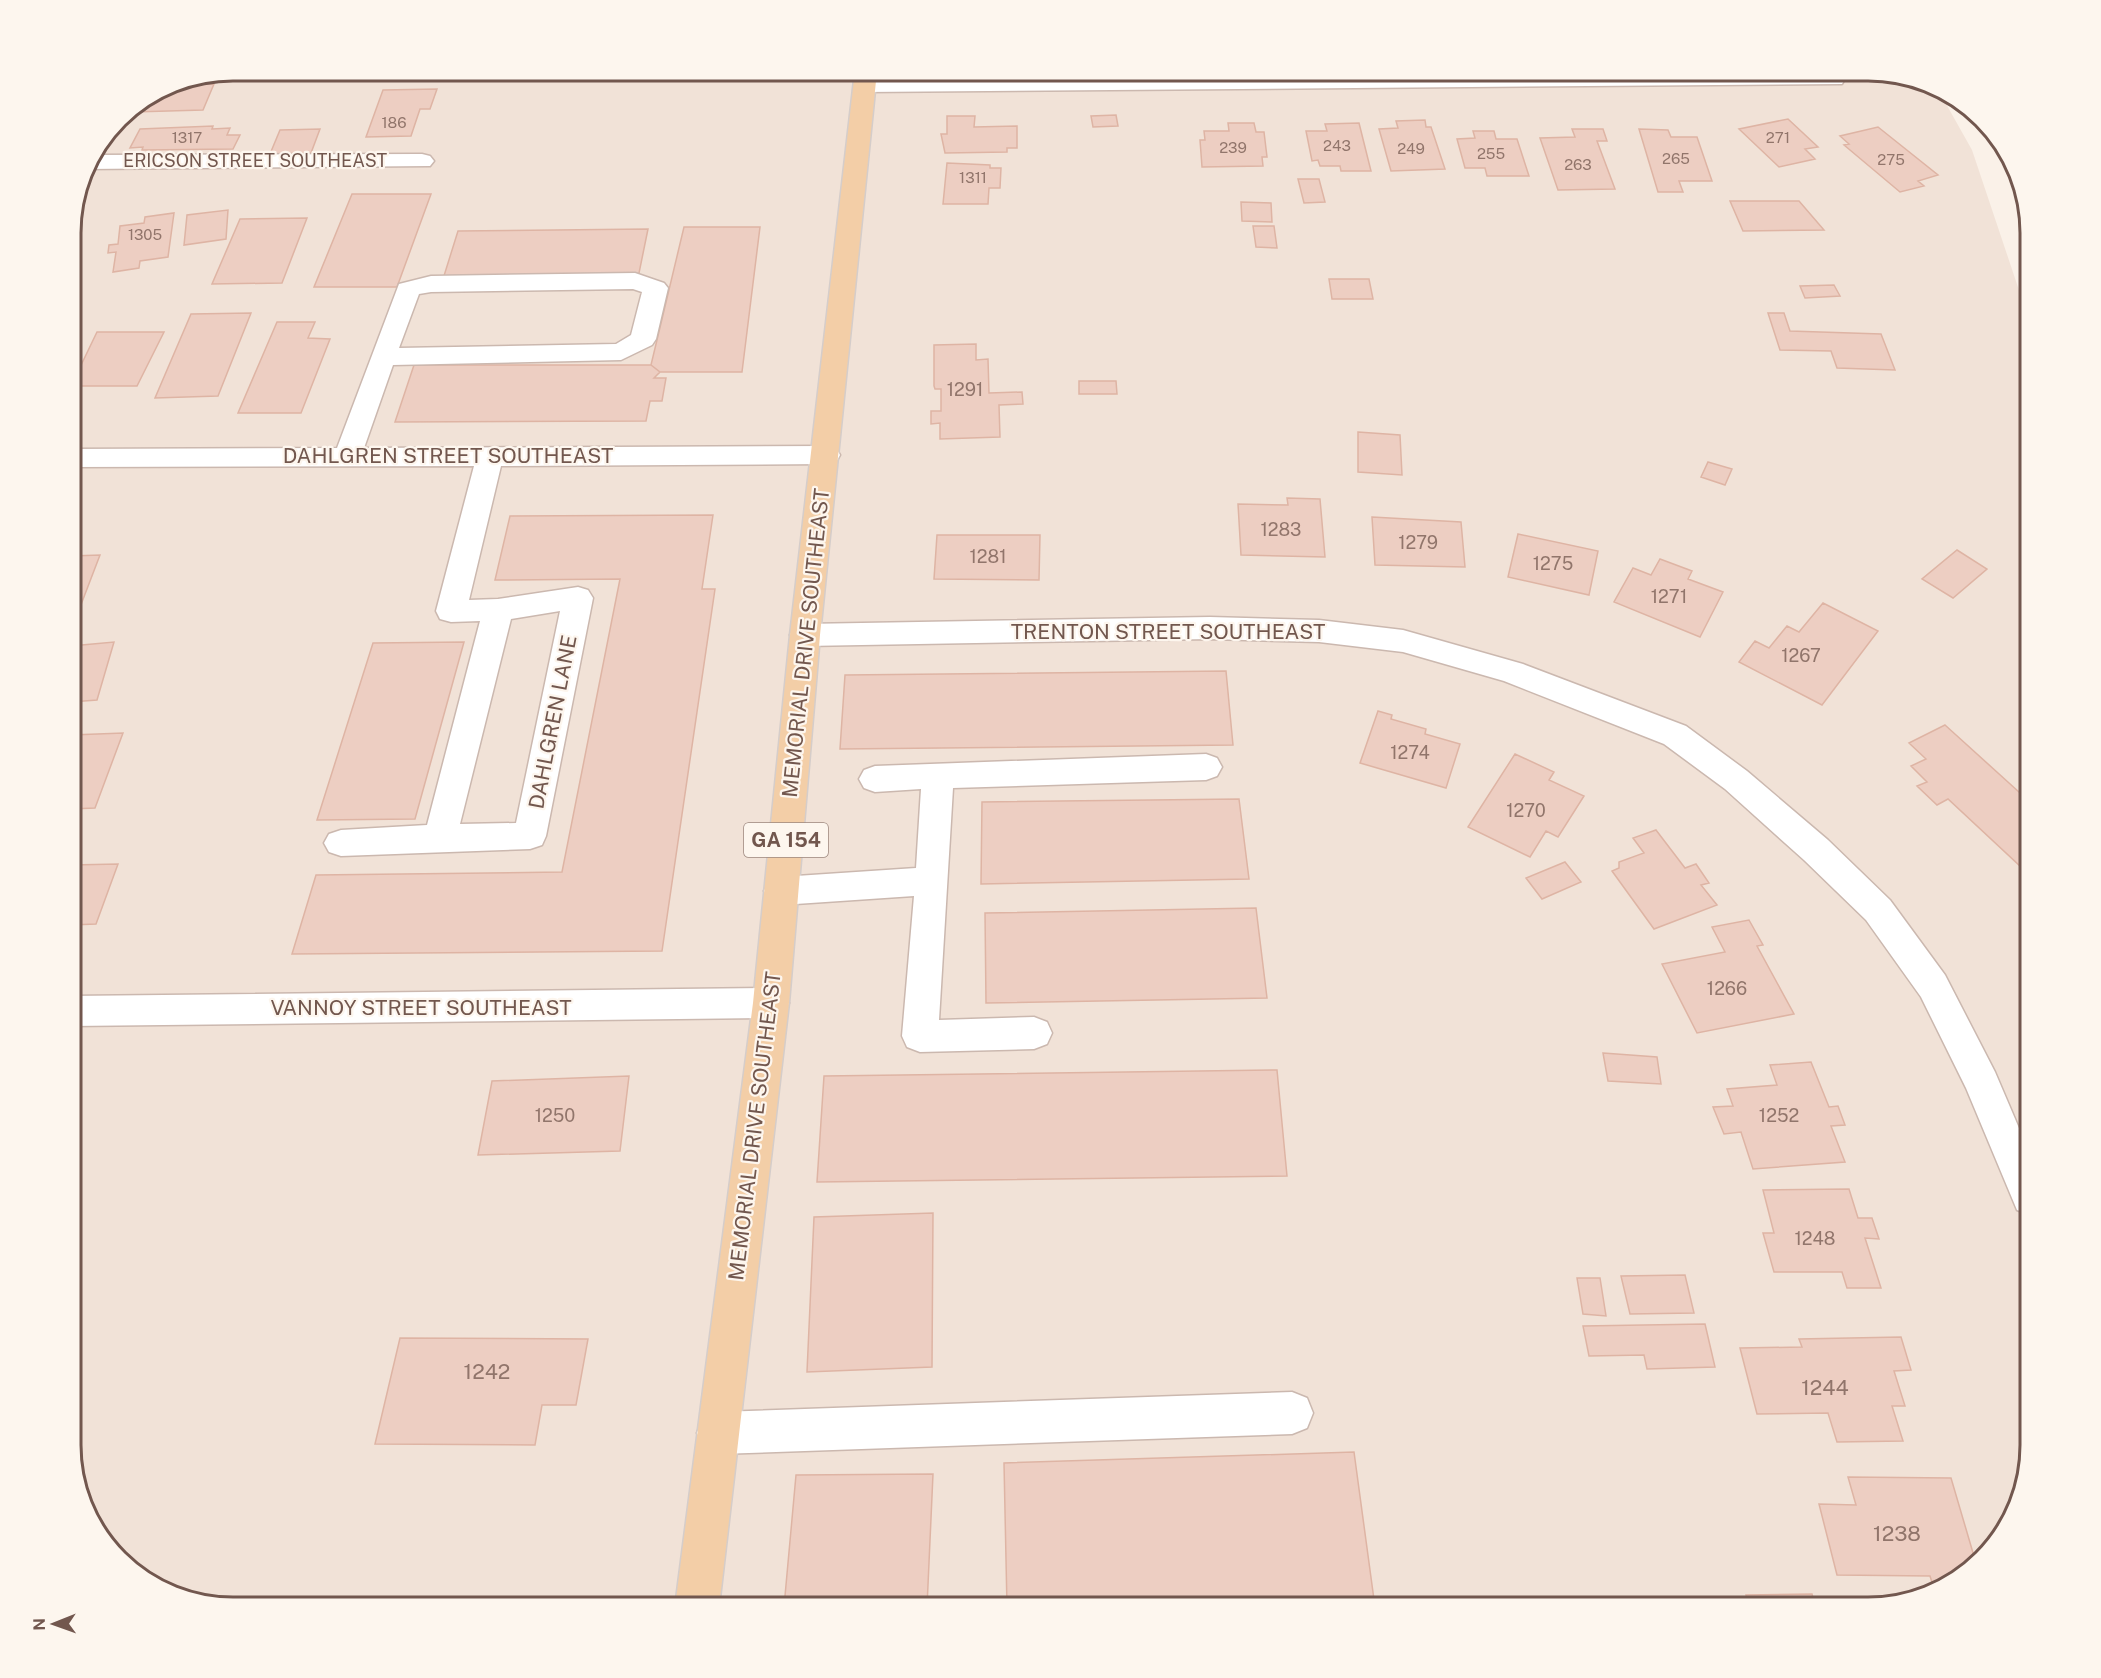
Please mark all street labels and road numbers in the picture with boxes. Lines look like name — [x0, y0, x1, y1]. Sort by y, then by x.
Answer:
street label: ERICSON STREET SOUTHEAST — [123, 150, 387, 171]
street label: DAHLGREN STREET SOUTHEAST — [283, 443, 613, 468]
street label: MEMORIAL DRIVE SOUTHEAST — [777, 487, 834, 799]
street label: TRENTON STREET SOUTHEAST — [1011, 619, 1325, 644]
street label: DAHLGREN LANE — [523, 633, 582, 811]
road number: GA 154 — [744, 823, 828, 857]
street label: MEMORIAL DRIVE SOUTHEAST — [723, 970, 786, 1282]
street label: VANNOY STREET SOUTHEAST — [270, 995, 572, 1020]

